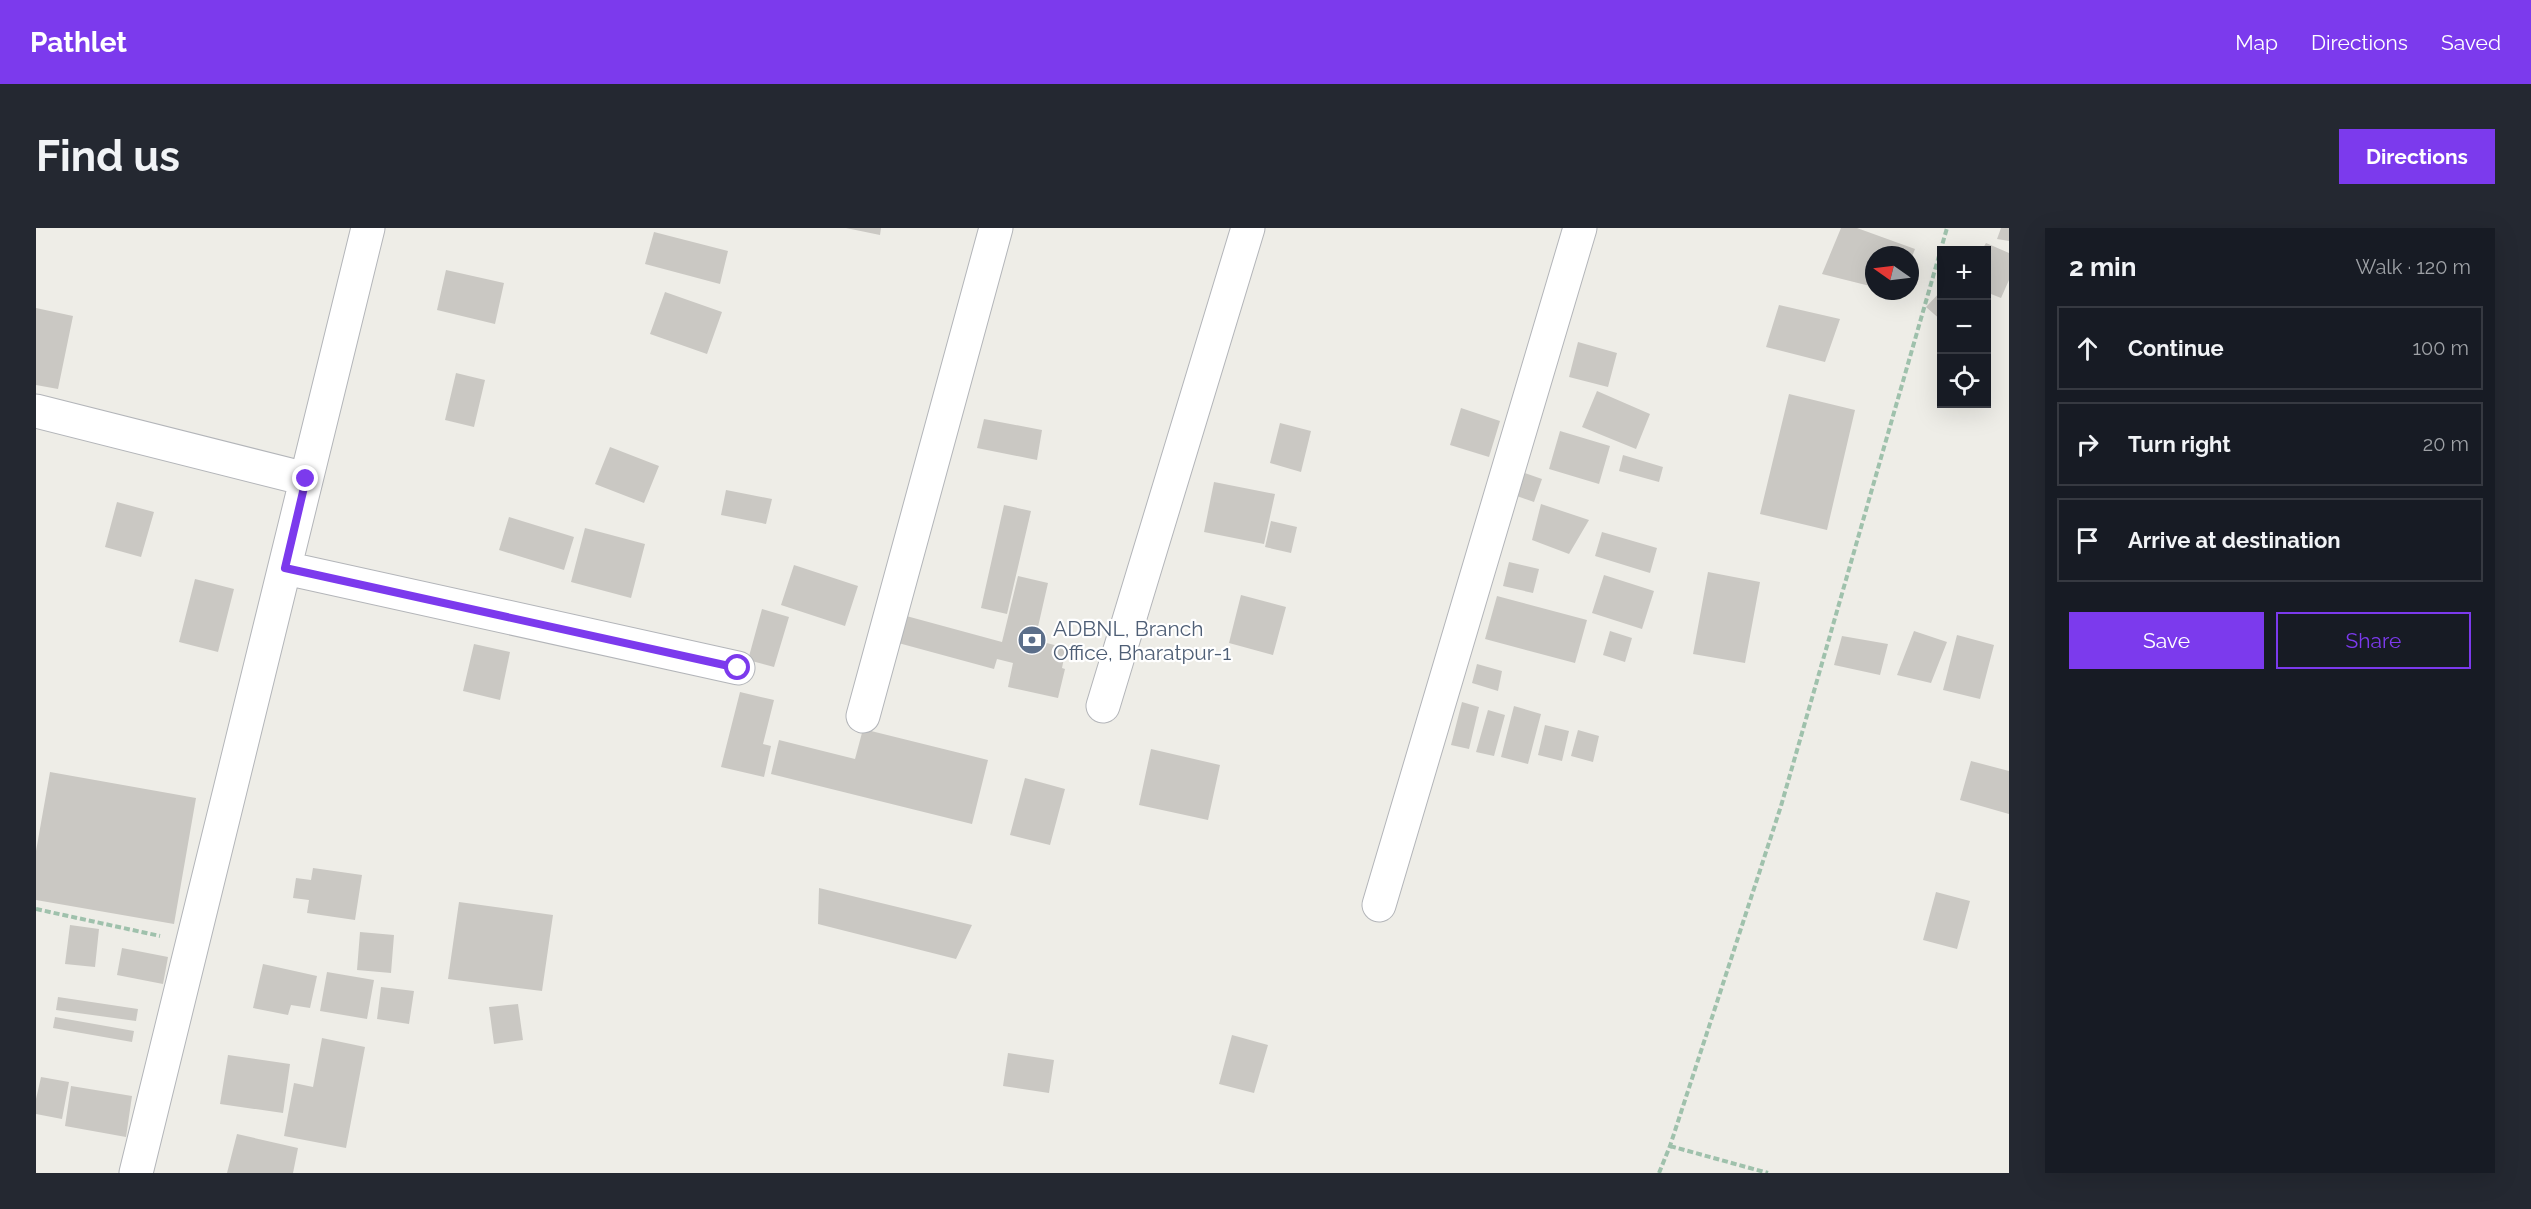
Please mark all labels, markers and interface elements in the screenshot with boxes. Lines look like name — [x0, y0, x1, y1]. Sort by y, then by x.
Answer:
text: Pathlet — [30, 26, 127, 59]
text: Map — [2235, 30, 2278, 55]
text: Directions — [2311, 30, 2408, 55]
text: Saved — [2441, 30, 2501, 55]
button: Directions — [2339, 129, 2495, 184]
text: Find us — [36, 132, 180, 181]
north arrow — [1865, 246, 1919, 300]
map controls — [1937, 246, 1991, 408]
button: + — [1937, 246, 1991, 300]
text: 2 min — [2069, 252, 2136, 282]
text: Walk · 120 m — [2356, 255, 2471, 279]
button: − — [1937, 300, 1991, 354]
icon: ahead — [2071, 332, 2104, 365]
text: Continue — [2128, 335, 2224, 361]
text: 100 m — [2412, 336, 2469, 360]
button: locate — [1937, 354, 1991, 408]
icon: right — [2071, 428, 2104, 461]
text: Turn right — [2128, 431, 2231, 457]
text: 20 m — [2423, 432, 2469, 456]
route end — [292, 465, 318, 491]
icon: arrive — [2071, 524, 2104, 557]
text: Arrive at destination — [2128, 527, 2341, 553]
button: Save — [2069, 612, 2264, 669]
button: Share — [2276, 612, 2471, 669]
place label: ADBNL, Branch Office, Bharatpur-1 — [1053, 616, 1231, 665]
bank icon: ADBNL, Branch Office, Bharatpur-1 — [1016, 624, 1048, 656]
route start — [724, 654, 750, 680]

